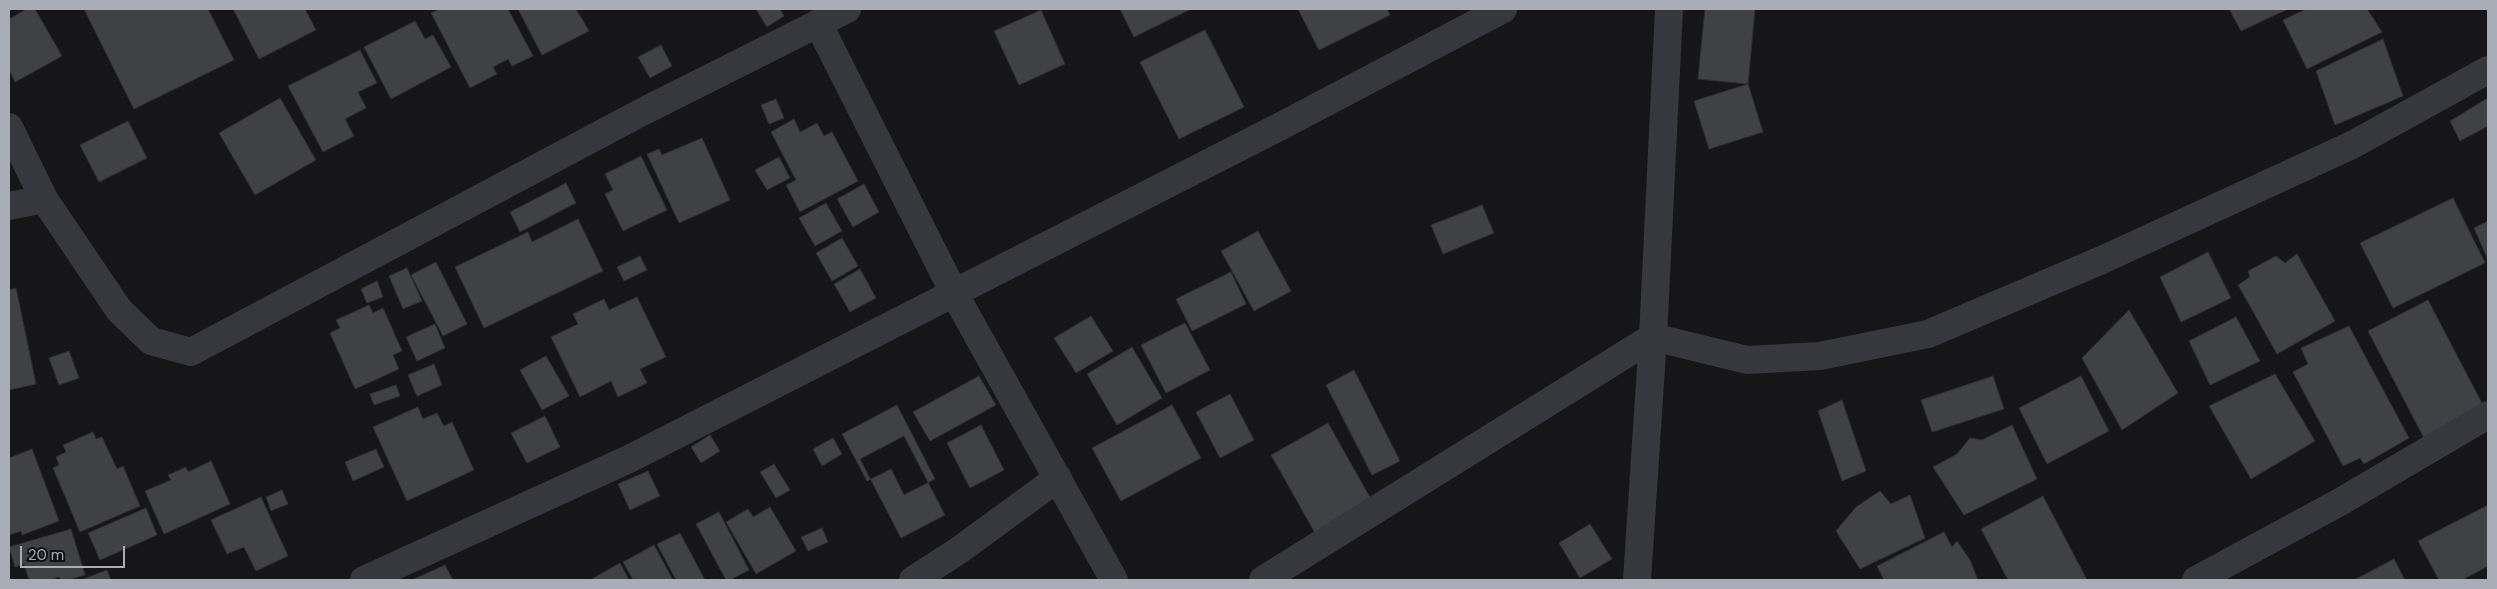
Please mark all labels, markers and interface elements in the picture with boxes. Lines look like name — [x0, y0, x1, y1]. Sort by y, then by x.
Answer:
scale bar — [22, 536, 128, 568]
text: 20 m — [28, 545, 64, 565]

